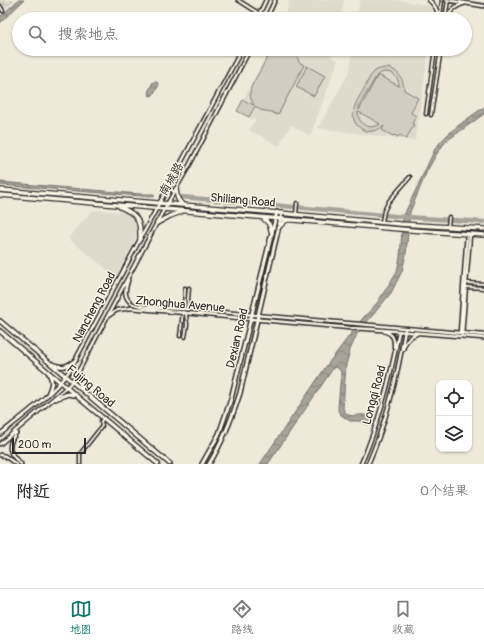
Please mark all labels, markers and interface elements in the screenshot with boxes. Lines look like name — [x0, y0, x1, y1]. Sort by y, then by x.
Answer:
search box — [12, 12, 472, 56]
icon: search — [26, 23, 48, 45]
text: 搜索地点 — [58, 25, 118, 44]
street label: 南城路 — [156, 160, 187, 199]
street label: Shiliang Road — [210, 190, 276, 211]
street label: Nancheng Road — [70, 269, 119, 345]
street label: Zhonghua Avenue — [135, 293, 225, 316]
street label: Dexian Road — [223, 307, 252, 370]
street label: Fujing Road — [64, 362, 118, 411]
street label: Longqi Road — [359, 364, 390, 427]
map controls — [436, 380, 472, 452]
button: locate — [436, 380, 472, 416]
button: layers — [436, 416, 472, 452]
scale bar — [12, 436, 86, 455]
text: 200 m — [18, 438, 51, 451]
text: 附近 — [16, 481, 50, 502]
text: 0个结果 — [420, 483, 468, 499]
tab: 地图 — [70, 598, 92, 636]
tab: 路线 — [231, 598, 253, 636]
tab: 收藏 — [392, 598, 414, 636]

